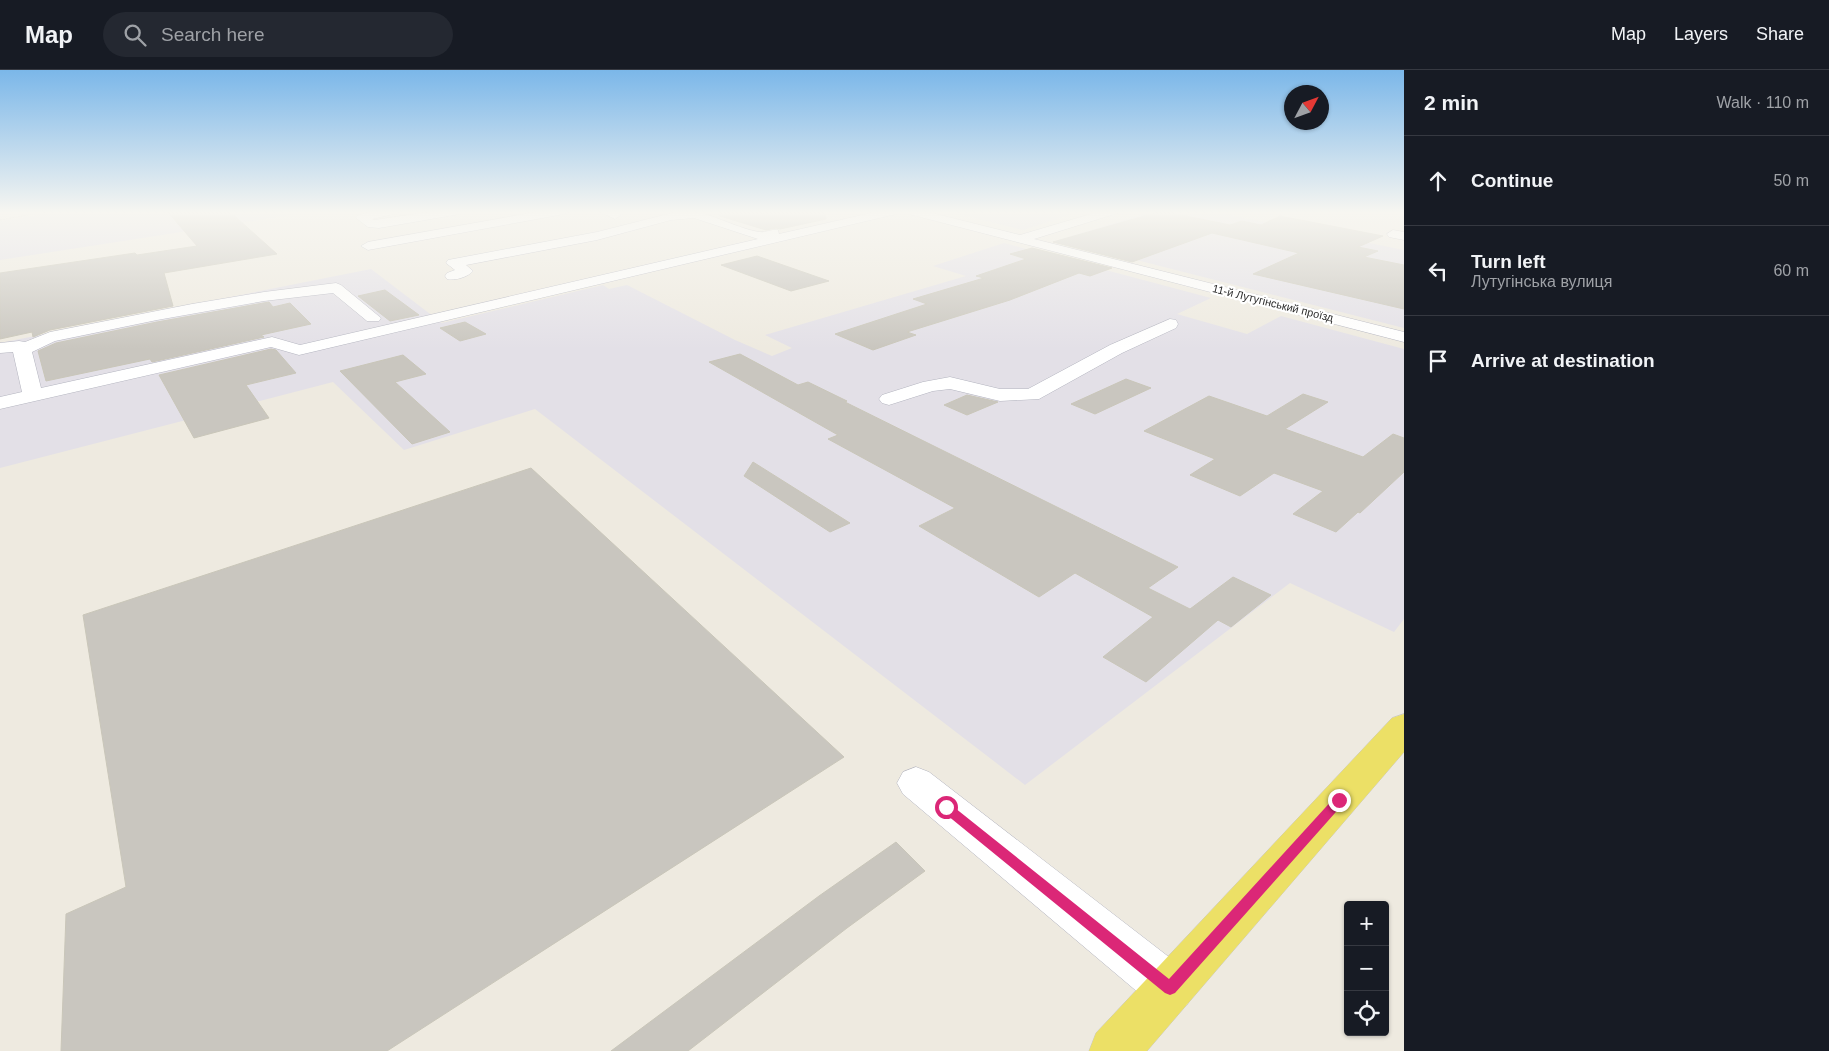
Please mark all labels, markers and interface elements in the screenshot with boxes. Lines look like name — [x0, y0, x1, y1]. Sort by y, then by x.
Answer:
search box — [103, 12, 453, 57]
text: Map — [25, 21, 73, 48]
icon: search — [121, 21, 149, 49]
text: Search here — [161, 24, 265, 45]
text: Map — [1611, 24, 1646, 44]
text: Layers — [1674, 24, 1728, 44]
text: Share — [1756, 24, 1804, 44]
north arrow — [1284, 85, 1329, 130]
text: 2 min — [1424, 91, 1479, 114]
text: Walk · 110 m — [1717, 94, 1809, 111]
icon: ahead — [1424, 167, 1452, 195]
text: Continue — [1471, 170, 1553, 191]
text: 50 m — [1773, 172, 1809, 189]
text: Turn left — [1471, 251, 1546, 272]
icon: left — [1424, 257, 1452, 285]
text: 60 m — [1773, 262, 1809, 279]
text: Лутугінська вулиця — [1471, 273, 1612, 290]
street label: 11-й Лутугінський проїзд — [1211, 282, 1335, 324]
icon: arrive — [1424, 347, 1452, 375]
text: Arrive at destination — [1471, 350, 1655, 371]
route end — [1328, 789, 1351, 812]
route start — [935, 796, 958, 819]
map controls — [1344, 901, 1389, 1036]
button: + — [1344, 901, 1389, 946]
button: − — [1344, 946, 1389, 991]
button: locate — [1344, 991, 1389, 1036]

